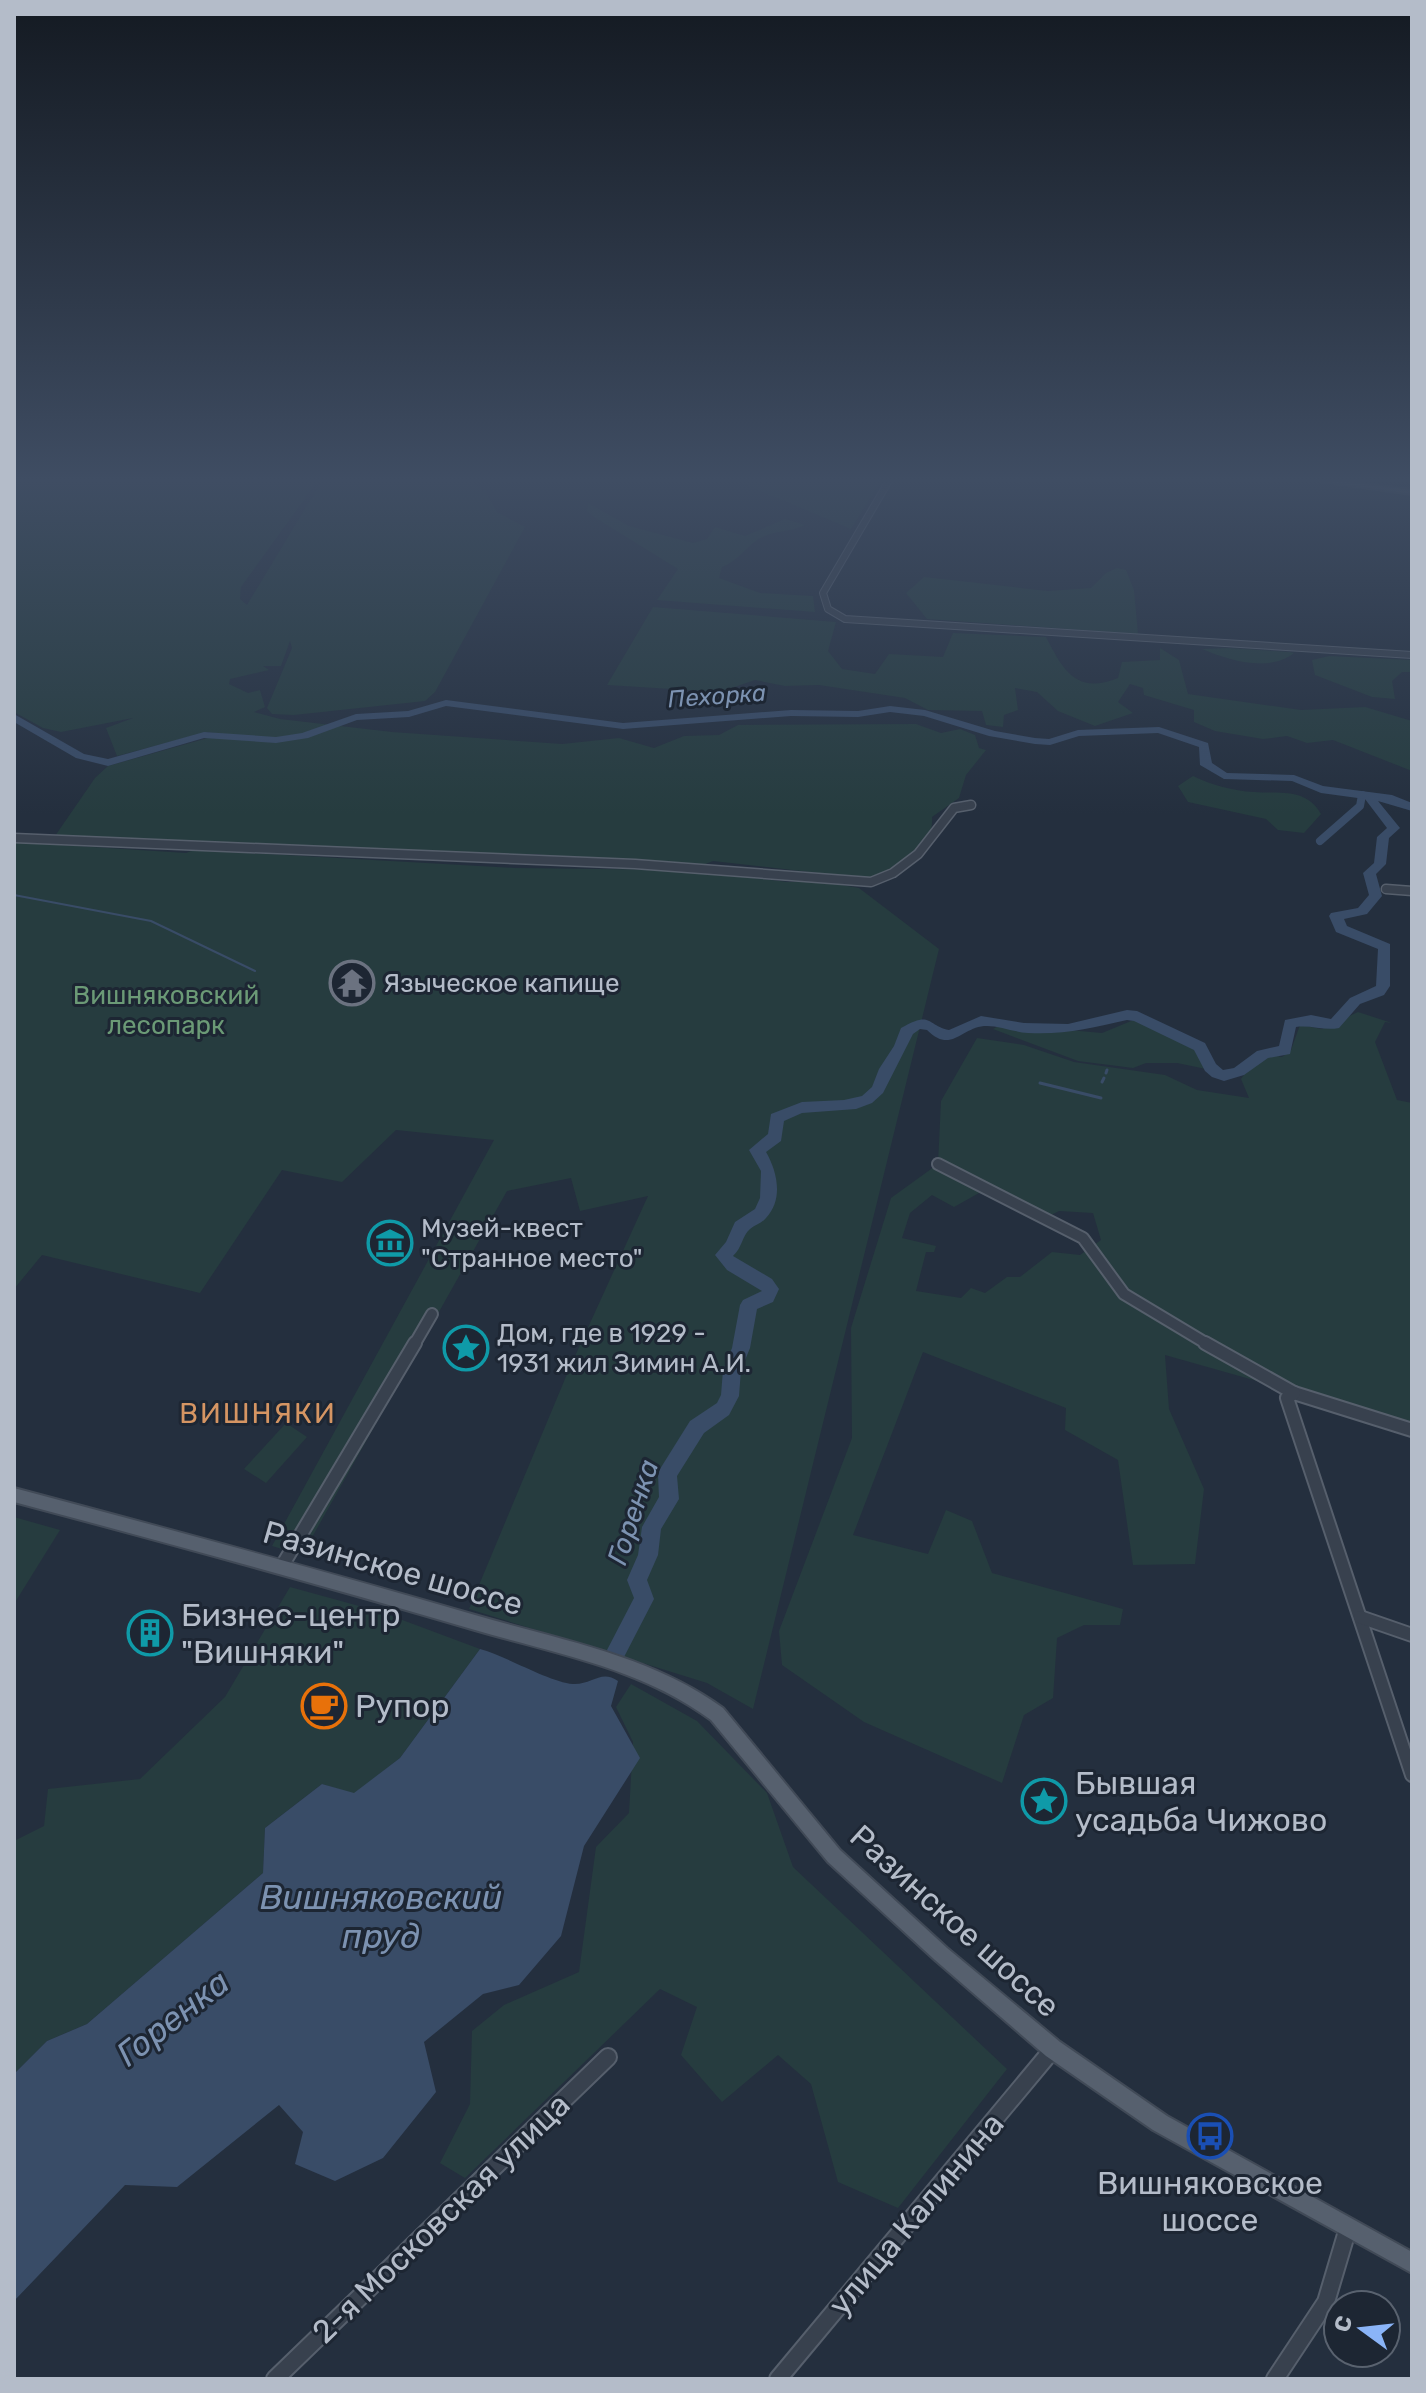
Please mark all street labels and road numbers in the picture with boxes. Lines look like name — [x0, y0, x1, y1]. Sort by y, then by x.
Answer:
street label: Разинское шоссе — [259, 1513, 527, 1623]
street label: Разинское шоссе — [843, 1817, 1067, 2025]
street label: 2-я Московская улица — [305, 2085, 577, 2351]
street label: улица Калинина — [820, 2105, 1012, 2323]

